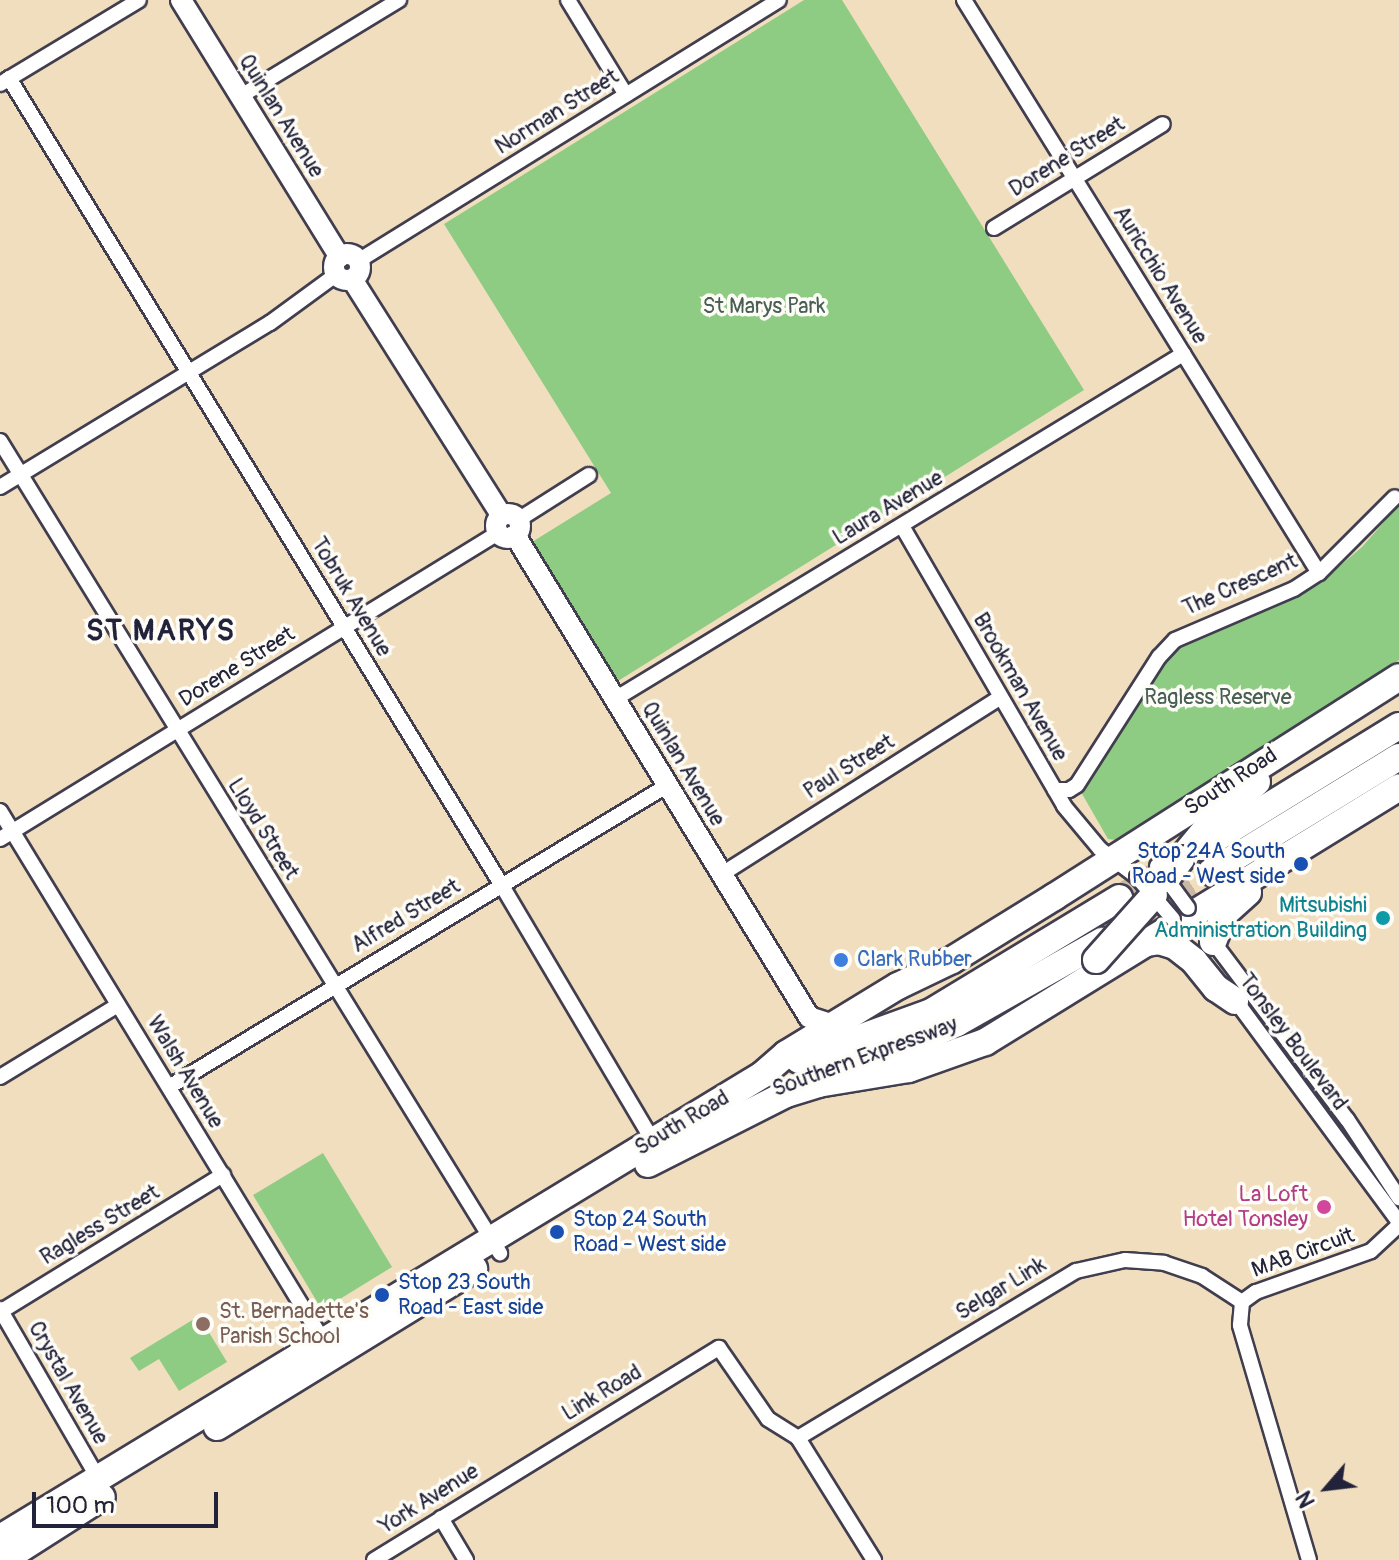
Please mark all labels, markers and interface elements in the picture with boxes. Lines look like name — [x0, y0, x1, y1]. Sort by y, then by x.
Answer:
street label: Quinlan Avenue — [233, 50, 329, 182]
street label: Norman Street — [490, 64, 624, 160]
street label: Dorene Street — [1004, 111, 1130, 203]
street label: Auricchio Avenue — [1107, 201, 1213, 349]
park label: St Marys Park — [703, 294, 825, 320]
street label: Laura Avenue — [828, 465, 948, 551]
street label: Tobruk Avenue — [305, 533, 397, 661]
street label: The Crescent — [1179, 548, 1301, 622]
street label: Brookman Avenue — [967, 608, 1073, 766]
district label: ST MARYS — [86, 613, 236, 649]
street label: Dorene Street — [174, 621, 300, 713]
park label: Ragless Reserve — [1144, 685, 1292, 711]
street label: Quinlan Avenue — [636, 697, 730, 831]
street label: Paul Street — [799, 729, 899, 805]
street label: South Road — [1180, 742, 1282, 822]
street label: Lloyd Street — [222, 774, 304, 884]
place label: Stop 24A South Road - West side — [1132, 838, 1285, 890]
marker: Stop 24A South Road - West side — [1292, 855, 1310, 873]
street label: Alfred Street — [347, 873, 465, 959]
place label: Mitsubishi Administration Building — [1154, 892, 1367, 944]
marker: Mitsubishi Administration Building — [1374, 909, 1392, 927]
place label: Clark Rubber — [857, 947, 972, 973]
marker: Clark Rubber — [832, 951, 850, 969]
street label: Tonsley Boulevard — [1233, 968, 1353, 1116]
street label: Walsh Avenue — [141, 1011, 229, 1133]
street label: Southern Expressway — [769, 1011, 961, 1103]
street label: South Road — [630, 1085, 734, 1161]
street label: Ragless Street — [36, 1179, 164, 1271]
place label: La Loft Hotel Tonsley — [1182, 1181, 1308, 1232]
marker: La Loft Hotel Tonsley — [1315, 1198, 1333, 1216]
place label: Stop 24 South Road - West side — [573, 1206, 726, 1258]
street label: MAB Circuit — [1248, 1222, 1358, 1284]
marker: Stop 24 South Road - West side — [548, 1223, 566, 1241]
street label: Selgar Link — [951, 1252, 1051, 1326]
place label: Stop 23 South Road - East side — [398, 1269, 543, 1320]
marker: Stop 23 South Road - East side — [373, 1286, 391, 1304]
place label: St. Bernadette's Parish School — [219, 1298, 369, 1350]
marker: St. Bernadette's Parish School — [194, 1315, 212, 1333]
street label: Crystal Avenue — [22, 1317, 114, 1449]
street label: Link Road — [557, 1359, 647, 1427]
north arrow — [1287, 1448, 1367, 1528]
street label: York Avenue — [374, 1458, 484, 1540]
scale bar — [36, 1476, 222, 1526]
text: N — [1290, 1486, 1322, 1512]
text: 100 m — [46, 1491, 115, 1520]

